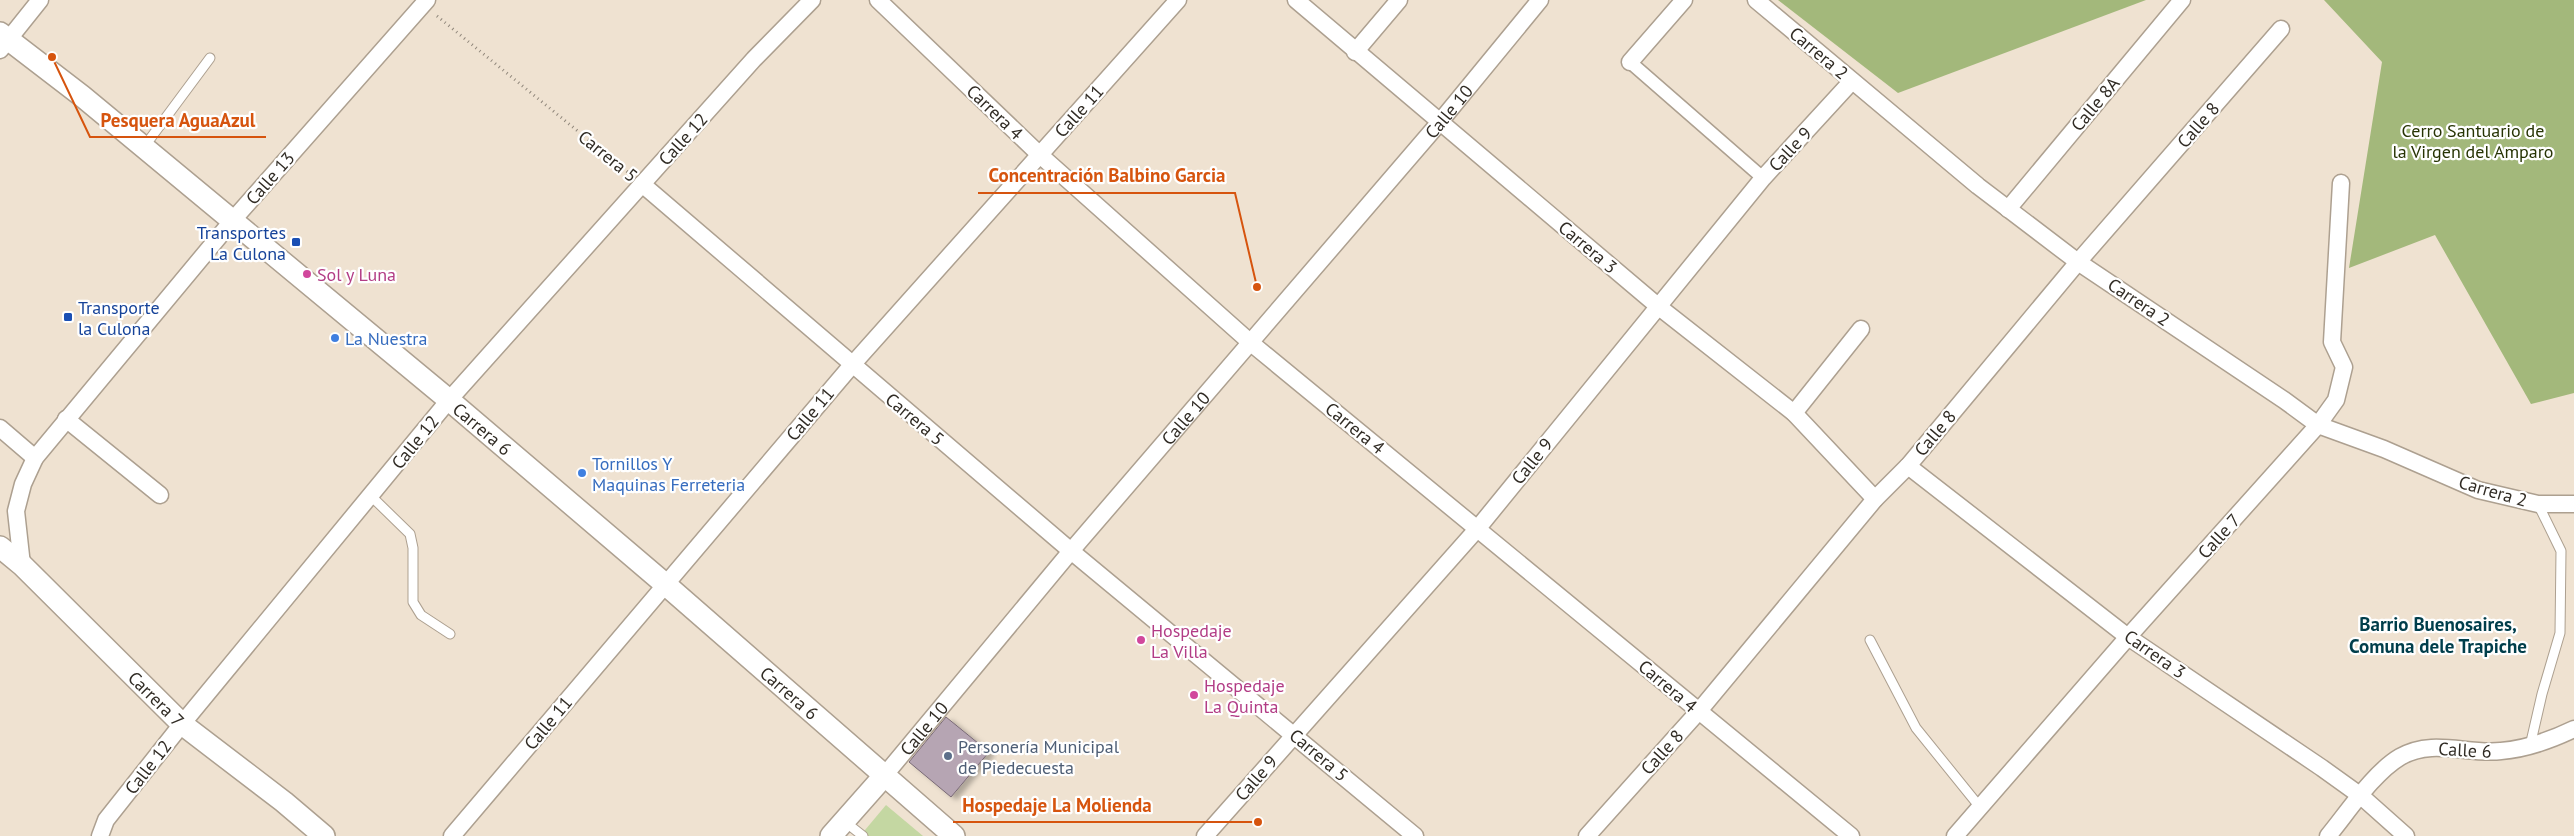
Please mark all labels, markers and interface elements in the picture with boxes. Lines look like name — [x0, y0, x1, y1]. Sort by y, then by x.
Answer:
street label: Carrera 2 — [1785, 22, 1853, 84]
street label: Calle 8A — [2066, 72, 2125, 136]
street label: Carrera 4 — [962, 79, 1028, 145]
street label: Calle 11 — [1049, 80, 1109, 142]
street label: Calle 10 — [1419, 80, 1478, 143]
street label: Calle 8 — [2172, 97, 2224, 153]
callout: Pesquera AguaAzul — [90, 103, 266, 137]
text: Pesquera AguaAzul — [101, 108, 256, 132]
street label: Calle 12 — [653, 108, 713, 170]
park label: Cerro Santuario de la Virgen del Amparo — [2393, 119, 2553, 163]
street label: Calle 9 — [1763, 122, 1817, 176]
street label: Carrera 5 — [574, 125, 642, 187]
street label: Calle 13 — [241, 147, 299, 209]
callout: Concentración Balbino Garcia — [978, 159, 1235, 193]
text: Concentración Balbino Garcia — [989, 163, 1225, 187]
street label: Carrera 3 — [1554, 216, 1622, 278]
place label: Transportes La Culona — [197, 221, 286, 265]
marker: Transportes La Culona — [290, 236, 302, 248]
place label: Sol y Luna — [317, 263, 396, 286]
marker: Sol y Luna — [301, 268, 313, 280]
street label: Carrera 2 — [2104, 273, 2174, 331]
place label: Transporte la Culona — [78, 296, 160, 340]
marker: Transporte la Culona — [62, 311, 74, 323]
place label: La Nuestra — [345, 327, 427, 350]
marker: La Nuestra — [329, 332, 341, 344]
street label: Calle 11 — [781, 382, 839, 446]
street label: Calle 10 — [1156, 386, 1215, 449]
street label: Carrera 5 — [881, 388, 949, 450]
street label: Carrera 6 — [448, 397, 517, 460]
street label: Carrera 4 — [1321, 397, 1390, 459]
street label: Calle 8 — [1909, 405, 1961, 461]
street label: Calle 12 — [386, 410, 444, 474]
street label: Calle 9 — [1506, 433, 1558, 489]
place label: Tornillos Y Maquinas Ferreteria — [592, 452, 745, 496]
marker: Tornillos Y Maquinas Ferreteria — [576, 467, 588, 479]
street label: Carrera 2 — [2456, 470, 2530, 512]
street label: Calle 7 — [2193, 509, 2245, 563]
district label: Barrio Buenosaires, Comuna dele Trapiche — [2349, 612, 2527, 658]
place label: Hospedaje La Villa — [1151, 619, 1232, 663]
street label: Carrera 3 — [2120, 625, 2190, 683]
marker: Hospedaje La Villa — [1135, 634, 1147, 646]
street label: Carrera 4 — [1634, 655, 1702, 717]
street label: Carrera 6 — [756, 661, 824, 724]
street label: Carrera 7 — [124, 666, 189, 731]
place label: Hospedaje La Quinta — [1204, 674, 1285, 718]
marker: Hospedaje La Quinta — [1188, 689, 1200, 701]
street label: Calle 11 — [519, 691, 577, 755]
street label: Calle 10 — [895, 697, 953, 760]
street label: Carrera 5 — [1285, 724, 1353, 786]
street label: Calle 8 — [1636, 725, 1688, 779]
street label: Calle 12 — [120, 735, 176, 799]
place label: Personería Municipal de Piedecuesta — [958, 735, 1120, 779]
street label: Calle 6 — [2438, 737, 2492, 763]
marker: Personería Municipal de Piedecuesta — [942, 750, 954, 762]
street label: Calle 9 — [1230, 750, 1282, 806]
callout: Hospedaje La Molienda — [953, 788, 1162, 822]
text: Hospedaje La Molienda — [962, 793, 1152, 817]

